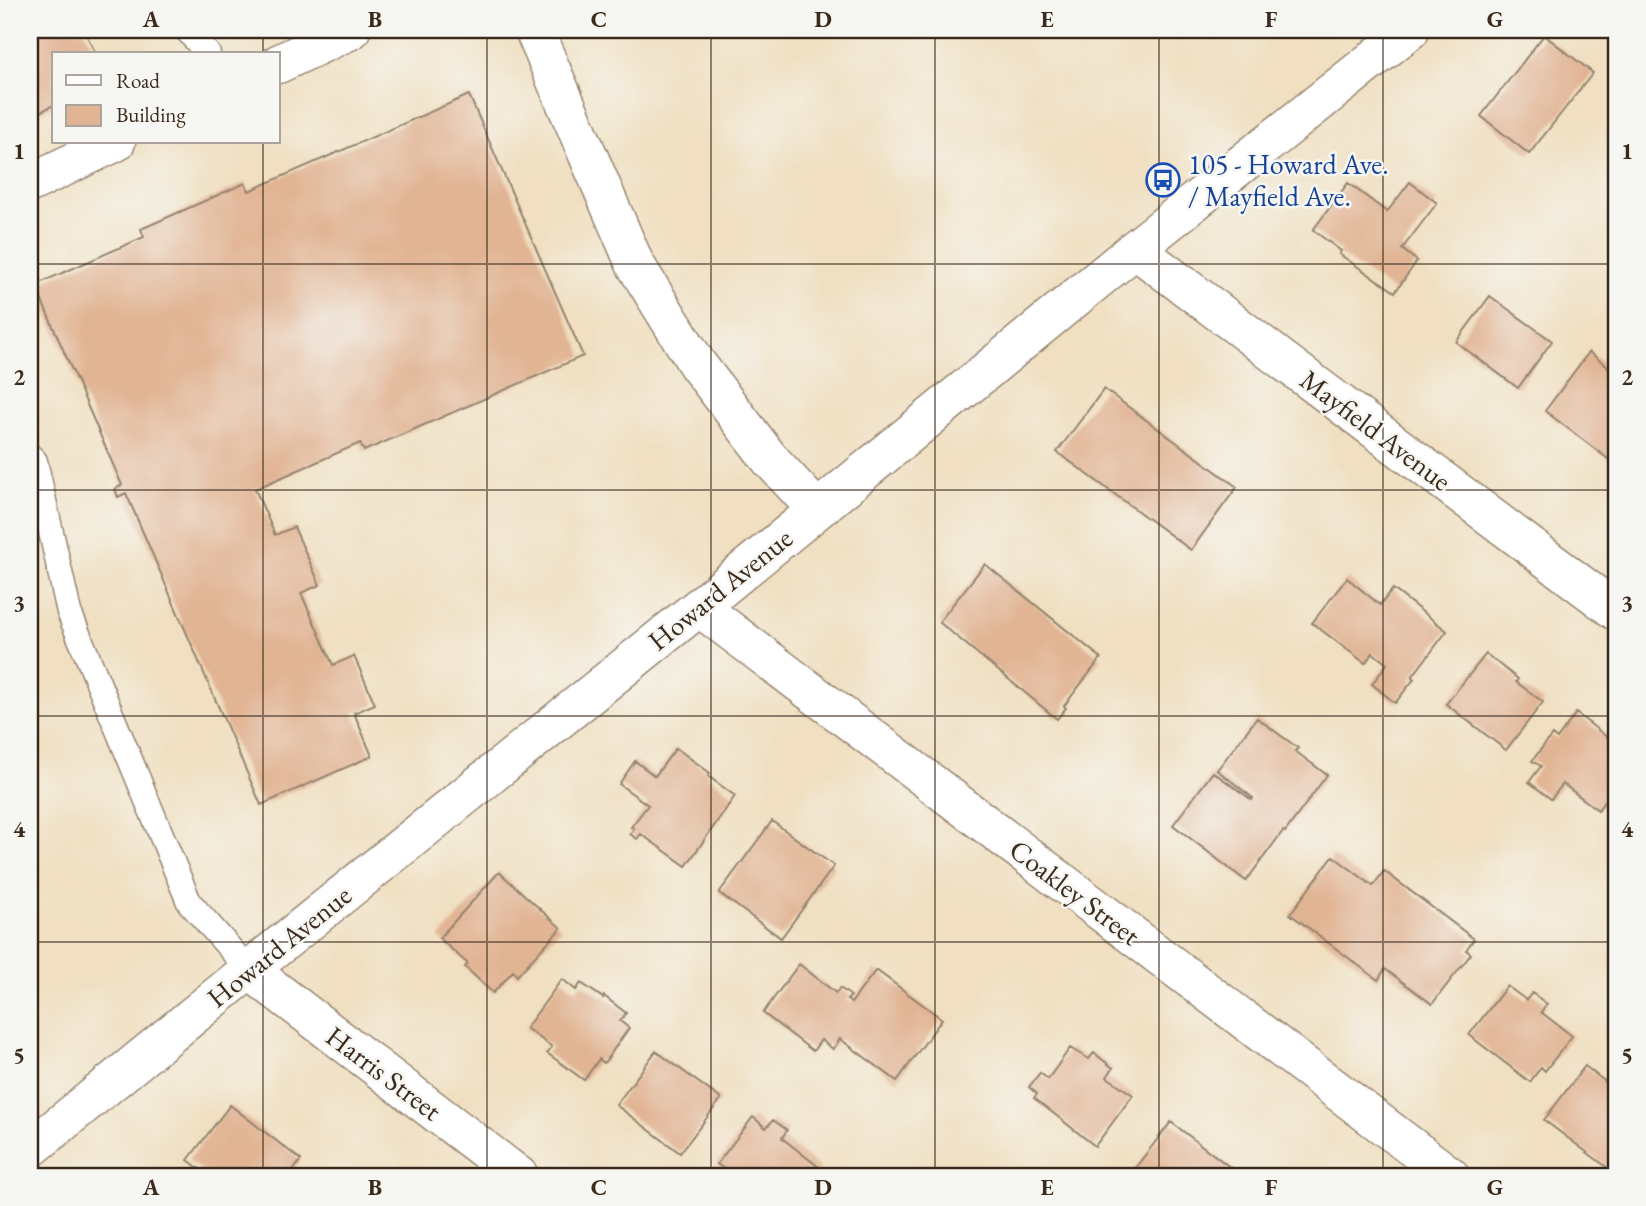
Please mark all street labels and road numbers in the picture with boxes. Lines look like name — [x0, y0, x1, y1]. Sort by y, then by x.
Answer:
street label: Mayfield Avenue — [1293, 361, 1459, 499]
street label: Howard Avenue — [640, 520, 800, 658]
street label: Coakley Street — [1002, 831, 1148, 953]
street label: Howard Avenue — [199, 877, 359, 1015]
street label: Harris Street — [319, 1018, 449, 1128]

